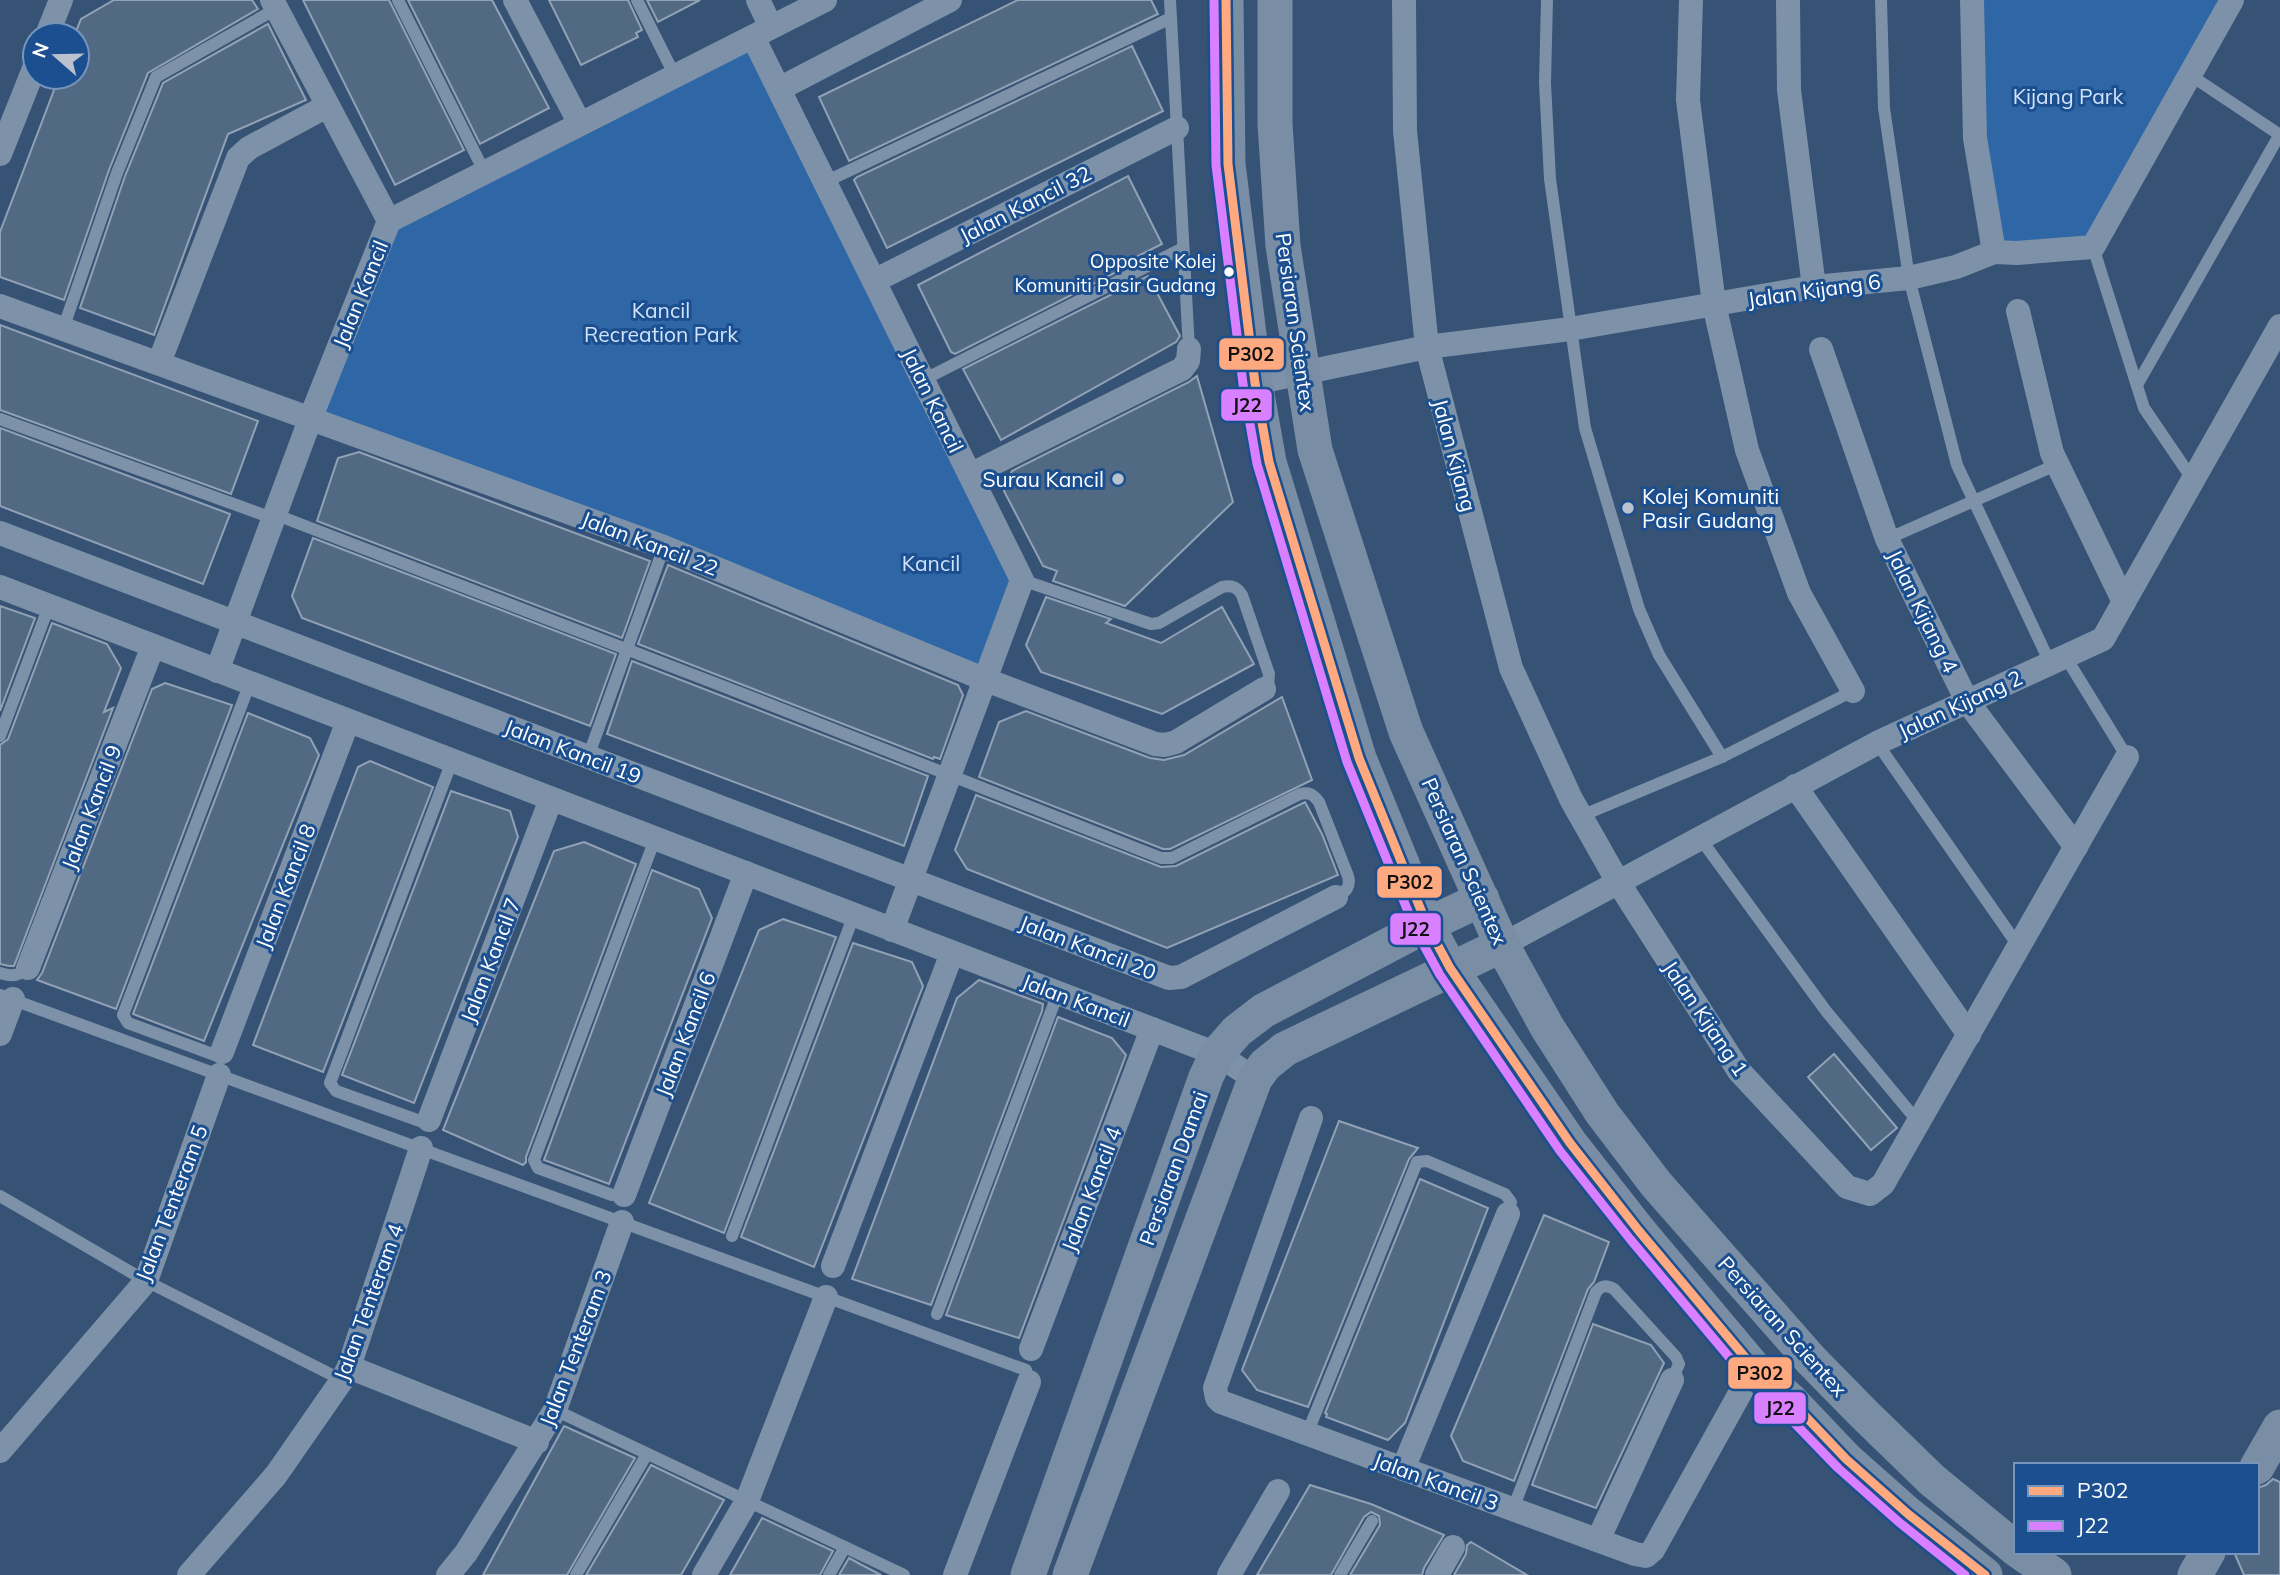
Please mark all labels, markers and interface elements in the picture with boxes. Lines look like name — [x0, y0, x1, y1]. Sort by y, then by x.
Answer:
north arrow — [21, 21, 91, 91]
text: N — [26, 39, 54, 61]
park label: Kijang Park — [2013, 83, 2123, 109]
street label: Jalan Kancil 32 — [955, 160, 1095, 248]
street label: Persiaran Scientex — [1271, 231, 1321, 413]
street label: Jalan Kancil — [327, 237, 393, 351]
place label: Opposite Kolej Komuniti Pasir Gudang — [1015, 249, 1216, 297]
marker: Opposite Kolej Komuniti Pasir Gudang — [1222, 265, 1236, 279]
street label: Jalan Kijang 6 — [1746, 268, 1882, 312]
park label: Kancil Recreation Park — [584, 297, 738, 347]
line badge: P302 — [1218, 337, 1285, 371]
text: P302 — [1228, 342, 1274, 366]
street label: Jalan Kancil — [896, 343, 970, 457]
line badge: J22 — [1220, 388, 1273, 422]
text: J22 — [1232, 393, 1262, 417]
street label: Jalan Kijang — [1427, 396, 1483, 514]
place label: Surau Kancil — [982, 466, 1104, 492]
marker: Surau Kancil — [1110, 471, 1126, 487]
place label: Kolej Komuniti Pasir Gudang — [1642, 483, 1779, 533]
marker: Kolej Komuniti Pasir Gudang — [1620, 500, 1636, 516]
street label: Jalan Kancil 22 — [578, 505, 722, 581]
street label: Jalan Kijang 4 — [1882, 545, 1964, 677]
park label: Kancil — [902, 550, 960, 576]
street label: Jalan Kijang 2 — [1894, 664, 2026, 744]
street label: Jalan Kancil 19 — [501, 713, 645, 789]
street label: Jalan Kancil 9 — [55, 741, 127, 873]
street label: Persiaran Scientex — [1416, 773, 1514, 949]
street label: Jalan Kancil 8 — [249, 820, 321, 952]
line badge: P302 — [1376, 865, 1443, 899]
text: P302 — [1387, 870, 1433, 894]
street label: Jalan Kancil 7 — [454, 894, 526, 1026]
street label: Jalan Kancil 20 — [1016, 909, 1160, 985]
line badge: J22 — [1389, 912, 1442, 946]
text: J22 — [1400, 917, 1430, 941]
street label: Jalan Kijang 1 — [1658, 955, 1754, 1081]
street label: Jalan Kancil 6 — [649, 968, 721, 1100]
street label: Jalan Kancil — [1018, 968, 1134, 1032]
street label: Persiaran Damai — [1133, 1087, 1213, 1249]
street label: Jalan Tenteram 5 — [129, 1121, 213, 1285]
street label: Jalan Kancil 4 — [1055, 1123, 1127, 1255]
street label: Jalan Tenteram 4 — [328, 1220, 409, 1384]
street label: Persiaran Scientex — [1713, 1250, 1853, 1402]
street label: Jalan Tenteram 3 — [533, 1266, 617, 1430]
line badge: P302 — [1727, 1356, 1793, 1390]
text: P302 — [1737, 1361, 1783, 1385]
line badge: J22 — [1753, 1391, 1807, 1425]
text: J22 — [1765, 1396, 1795, 1420]
street label: Jalan Kancil 3 — [1370, 1446, 1502, 1516]
legend — [2014, 1463, 2259, 1554]
text: P302 — [2077, 1477, 2128, 1503]
text: J22 — [2077, 1512, 2109, 1538]

